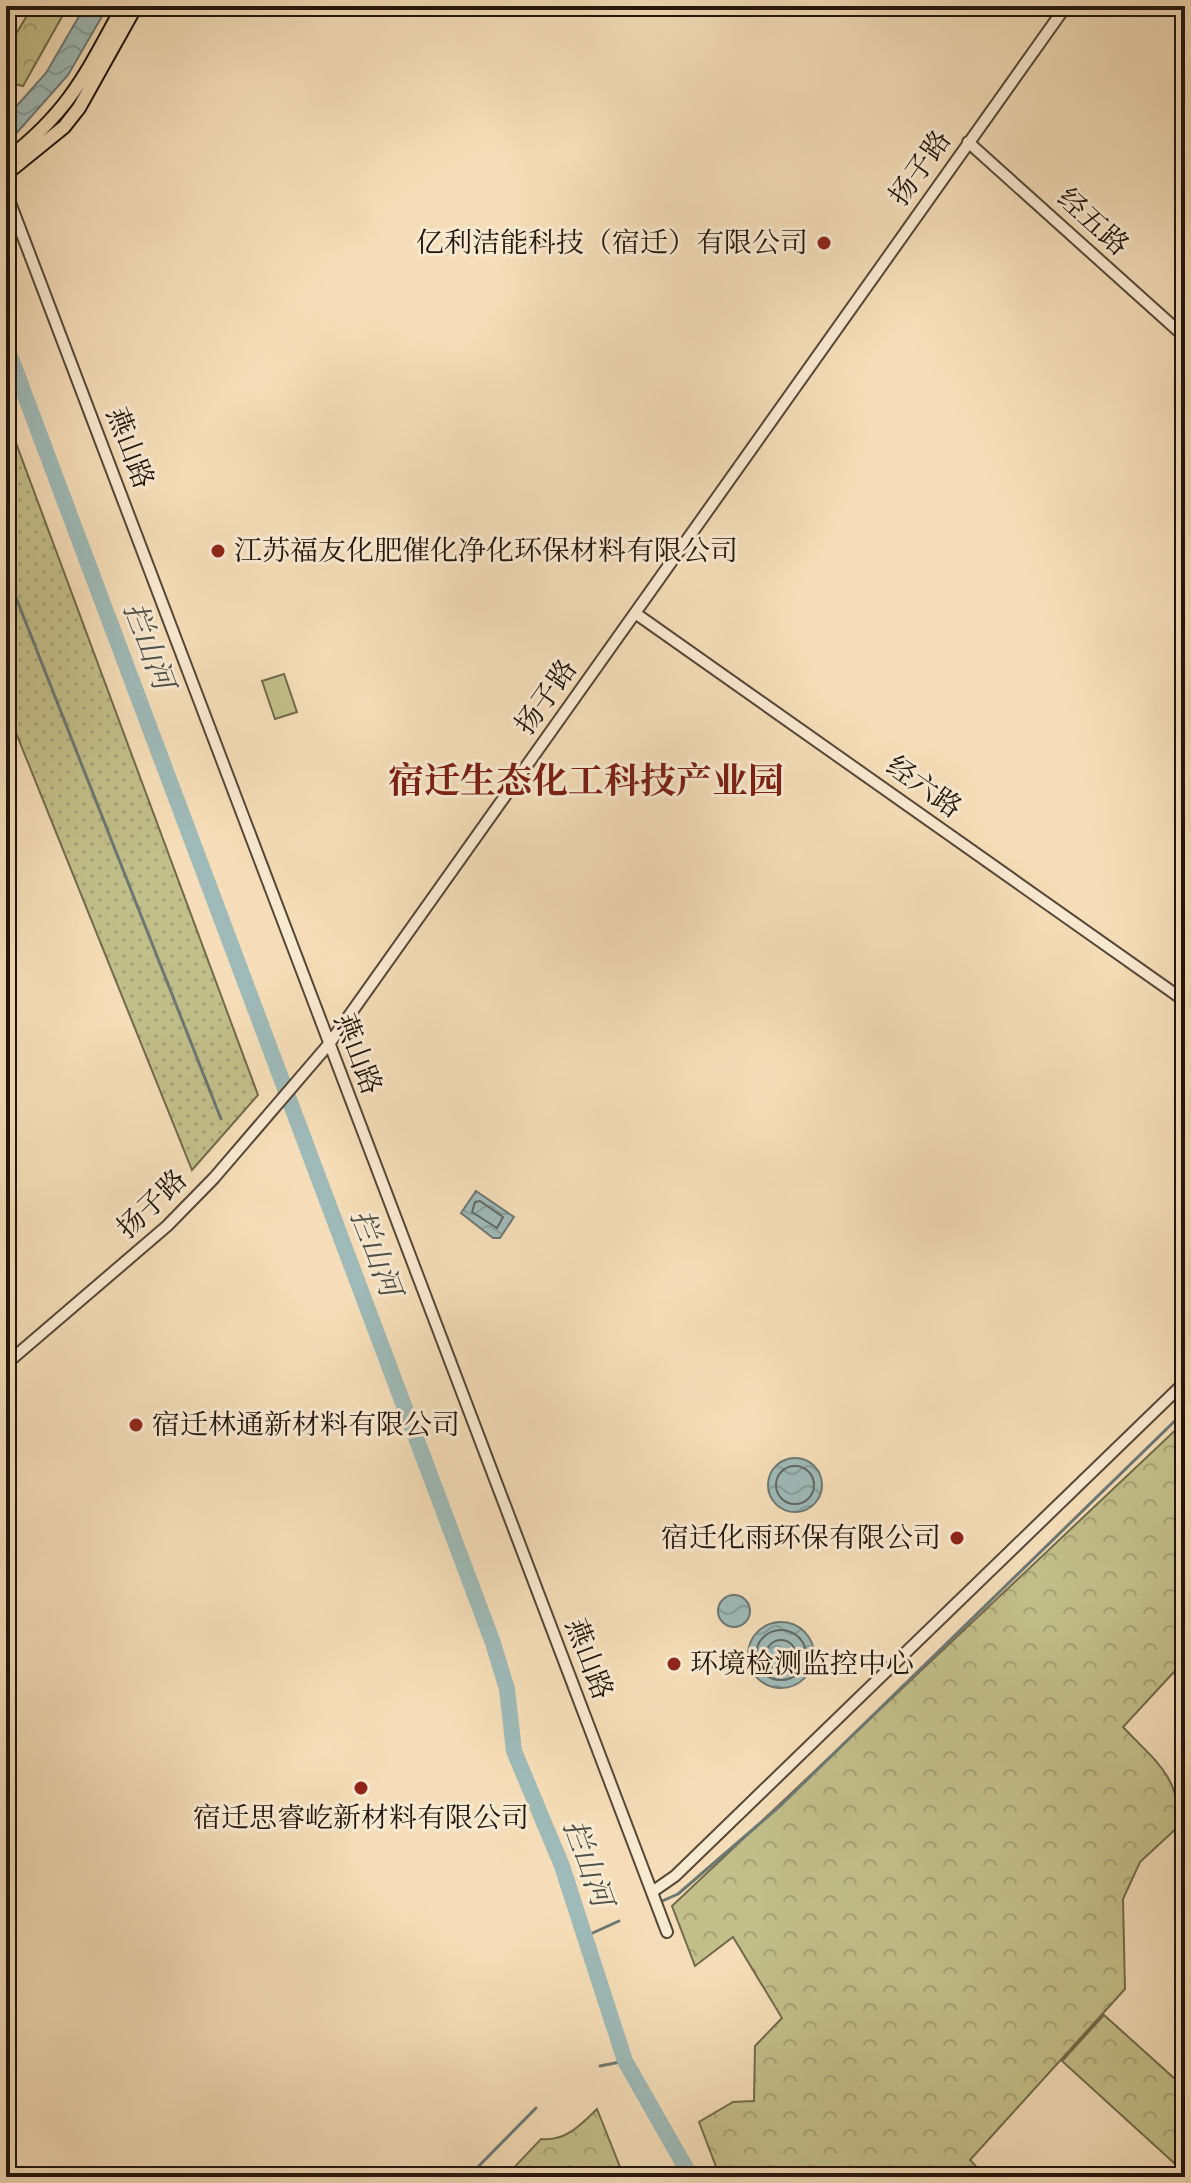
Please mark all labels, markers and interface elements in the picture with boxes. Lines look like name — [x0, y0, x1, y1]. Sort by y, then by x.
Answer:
street label: 扬子路 — [880, 123, 960, 213]
street label: 经五路 — [1049, 180, 1137, 264]
place label: 亿利洁能科技（宿迁）有限公司 — [416, 224, 808, 262]
marker: 亿利洁能科技（宿迁）有限公司 — [815, 234, 833, 252]
street label: 燕山路 — [97, 402, 163, 494]
place label: 江苏福友化肥催化净化环保材料有限公司 — [234, 532, 738, 570]
marker: 江苏福友化肥催化净化环保材料有限公司 — [209, 542, 227, 560]
water label: 拦山河 — [114, 597, 186, 700]
street label: 扬子路 — [506, 652, 586, 742]
street label: 经六路 — [879, 747, 969, 827]
district label: 宿迁生态化工科技产业园 — [388, 756, 784, 805]
street label: 燕山路 — [325, 1008, 391, 1100]
street label: 扬子路 — [109, 1161, 195, 1247]
water label: 拦山河 — [341, 1204, 413, 1307]
place label: 宿迁林通新材料有限公司 — [152, 1406, 460, 1444]
marker: 宿迁林通新材料有限公司 — [127, 1416, 145, 1434]
place label: 宿迁化雨环保有限公司 — [661, 1519, 941, 1557]
marker: 宿迁化雨环保有限公司 — [948, 1529, 966, 1547]
street label: 燕山路 — [556, 1613, 622, 1705]
place label: 环境检测监控中心 — [690, 1645, 914, 1683]
marker: 环境检测监控中心 — [665, 1655, 683, 1673]
marker: 宿迁思睿屹新材料有限公司 — [352, 1779, 370, 1797]
place label: 宿迁思睿屹新材料有限公司 — [193, 1799, 529, 1837]
water label: 拦山河 — [554, 1814, 624, 1917]

